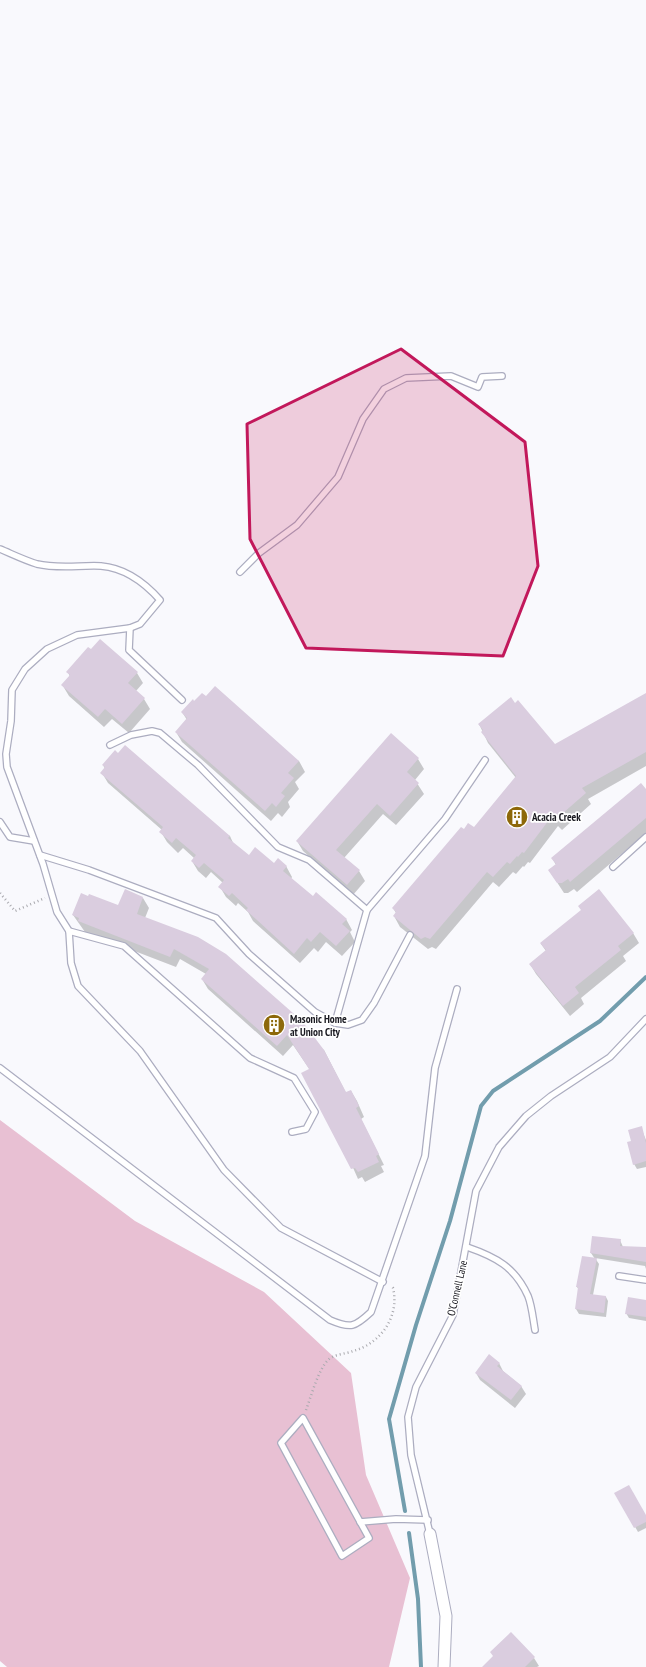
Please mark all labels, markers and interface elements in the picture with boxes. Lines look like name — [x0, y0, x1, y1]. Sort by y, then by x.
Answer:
building icon: Acacia Creek — [504, 804, 530, 830]
place label: Acacia Creek — [531, 810, 581, 824]
building icon: Masonic Home at Union City — [261, 1012, 287, 1038]
place label: Masonic Home at Union City — [290, 1012, 347, 1039]
street label: O’Connell Lane — [444, 1258, 470, 1317]

